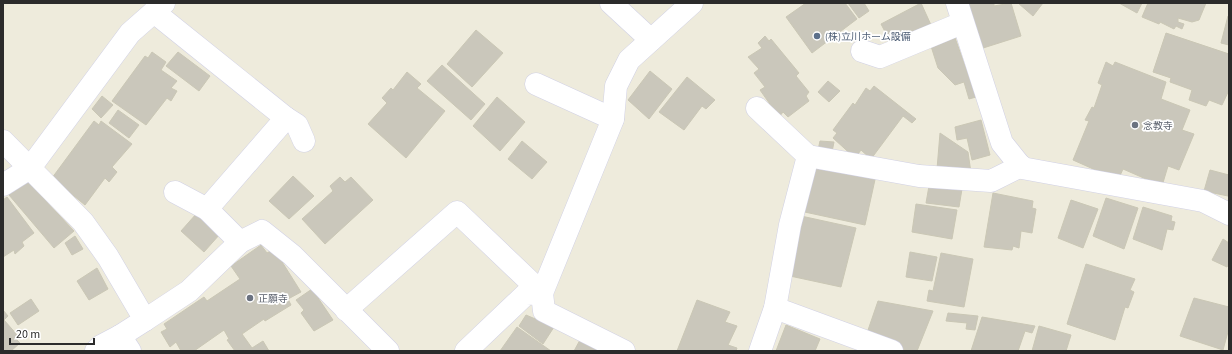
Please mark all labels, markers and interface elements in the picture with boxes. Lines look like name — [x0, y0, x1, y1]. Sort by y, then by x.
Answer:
place label: (株)立川ホーム設備 — [825, 30, 911, 44]
marker: (株)立川ホーム設備 — [812, 31, 822, 41]
place label: 念教寺 — [1143, 119, 1173, 133]
marker: 念教寺 — [1130, 120, 1140, 130]
place label: 正願寺 — [258, 292, 288, 306]
marker: 正願寺 — [245, 293, 255, 303]
scale bar — [10, 320, 94, 346]
text: 20 m — [16, 326, 40, 343]

